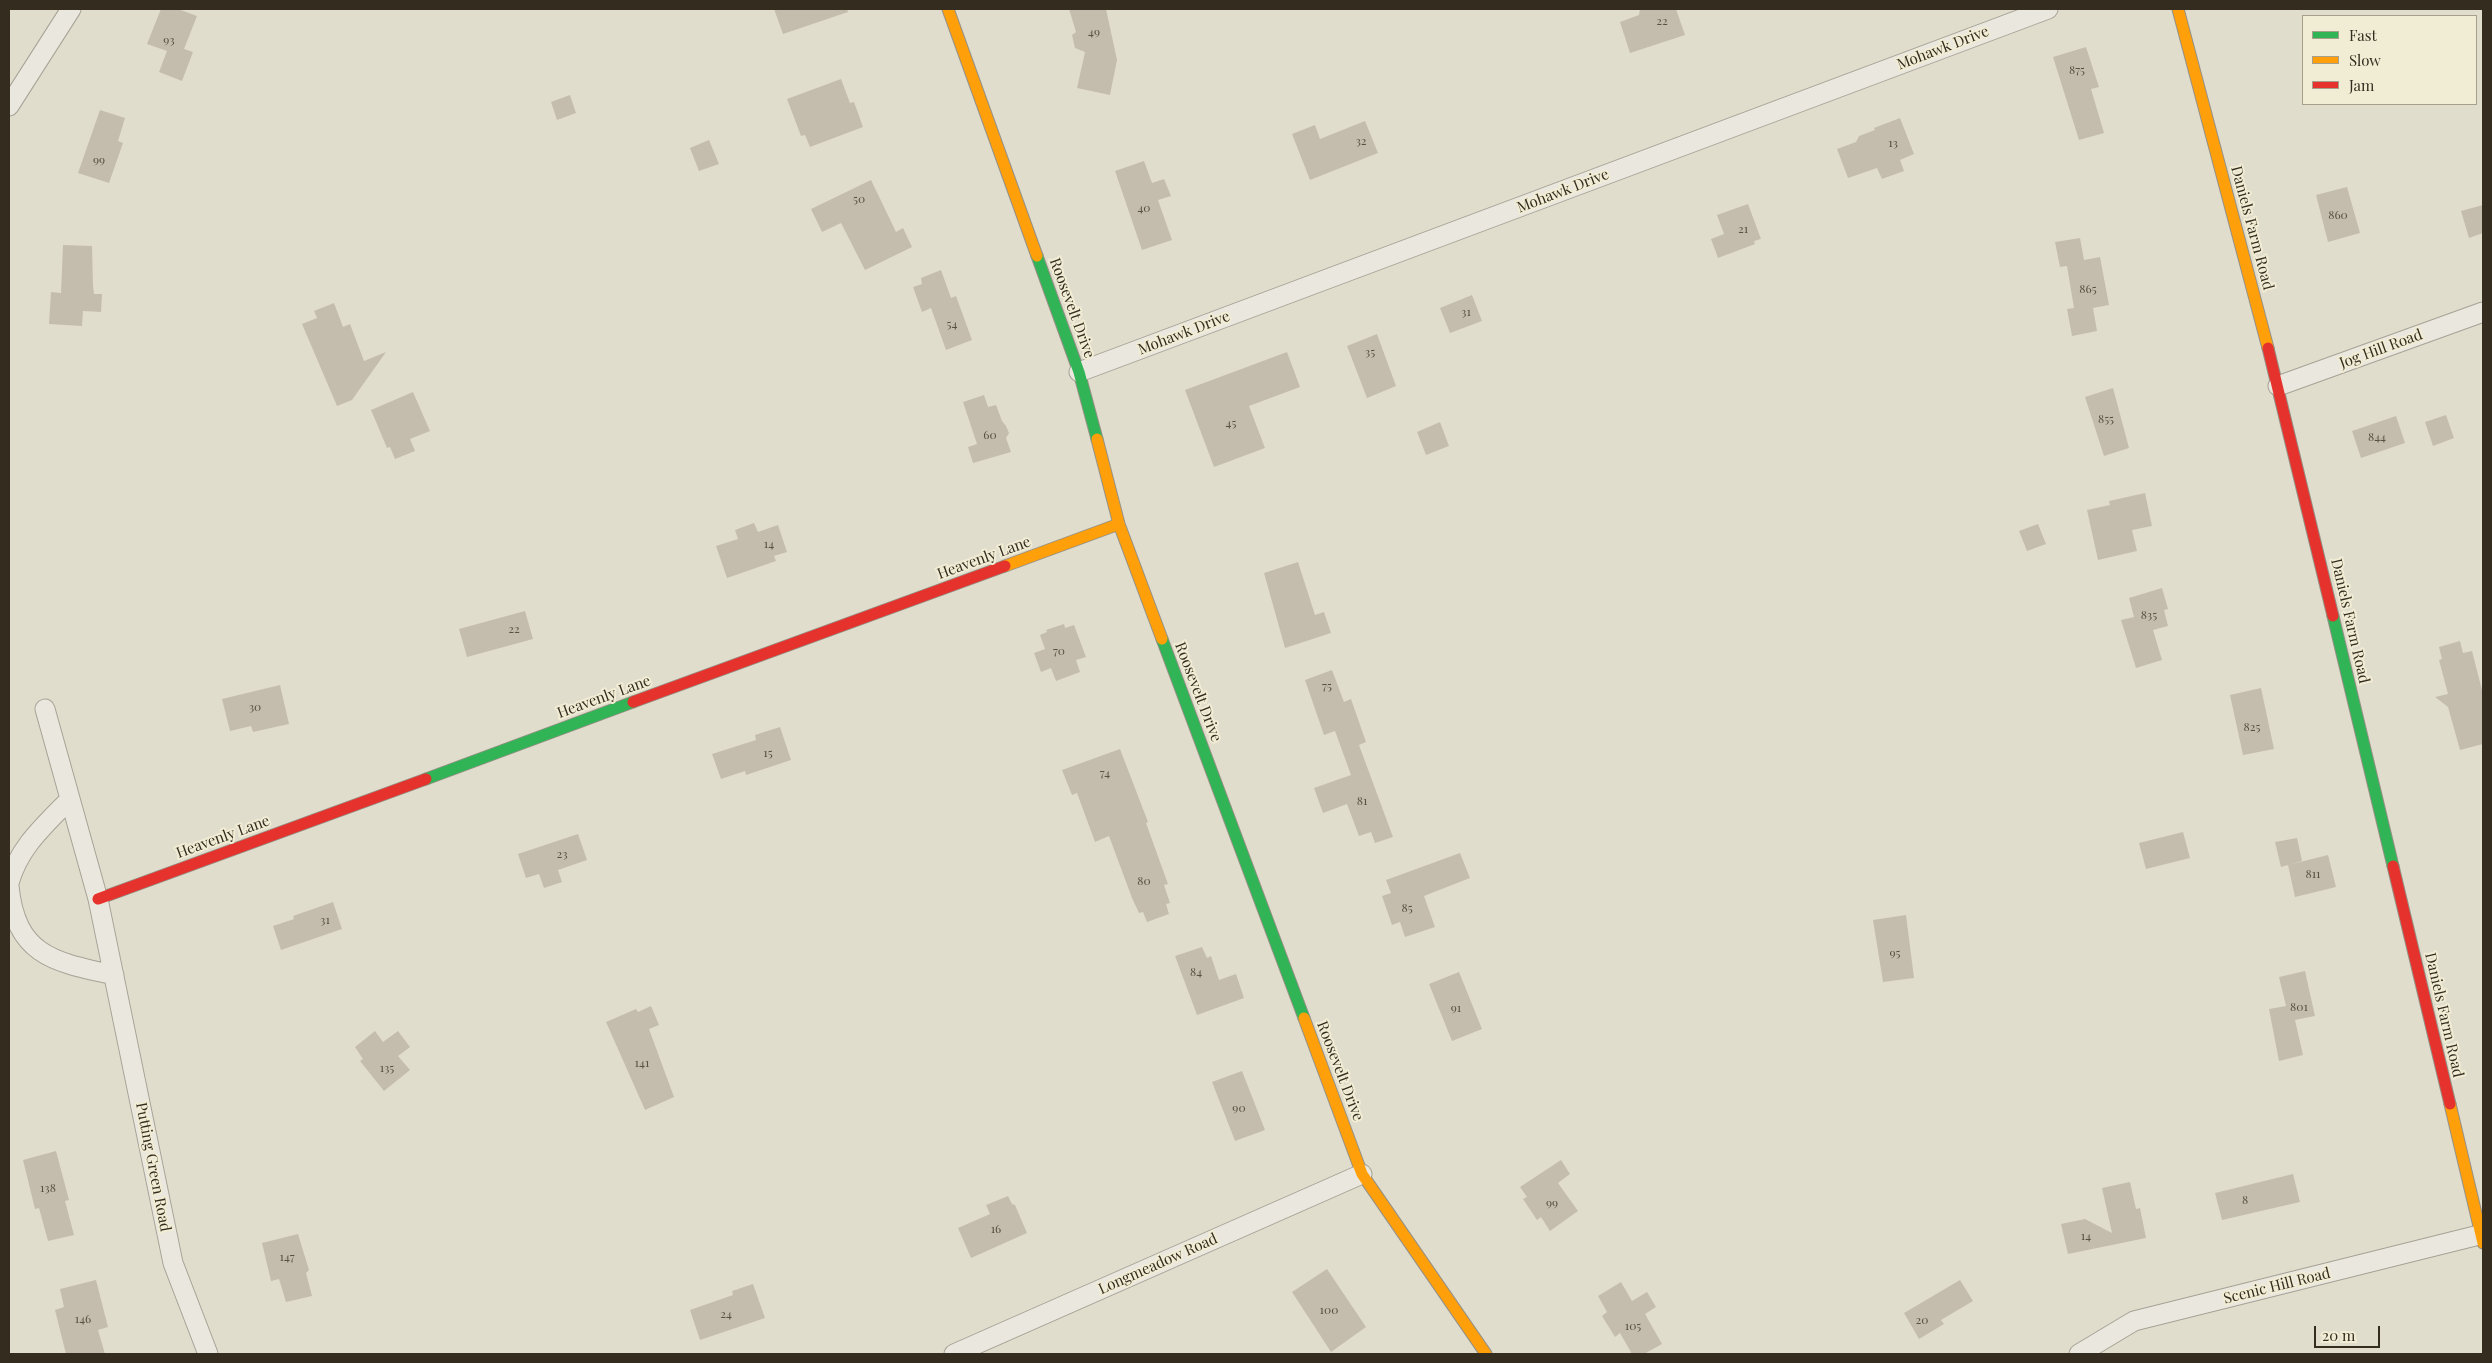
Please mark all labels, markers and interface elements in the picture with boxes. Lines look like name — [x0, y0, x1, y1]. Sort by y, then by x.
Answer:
house number: 22 — [1656, 14, 1668, 28]
legend — [2302, 15, 2477, 105]
street label: Mohawk Drive — [1895, 22, 1991, 74]
house number: 49 — [1088, 25, 1100, 39]
text: Fast — [2349, 25, 2377, 45]
house number: 93 — [163, 33, 175, 47]
text: Slow — [2349, 50, 2381, 70]
house number: 875 — [2069, 63, 2085, 77]
text: Jam — [2349, 75, 2374, 95]
house number: 32 — [1355, 134, 1367, 148]
house number: 13 — [1888, 136, 1898, 150]
house number: 99 — [93, 153, 105, 167]
street label: Daniels Farm Road — [2227, 164, 2277, 292]
street label: Mohawk Drive — [1515, 165, 1611, 217]
house number: 50 — [853, 192, 865, 206]
house number: 40 — [1137, 201, 1151, 215]
house number: 860 — [2328, 208, 2348, 222]
house number: 21 — [1738, 222, 1748, 236]
street label: Roosevelt Drive — [1046, 255, 1098, 361]
house number: 865 — [2079, 282, 2097, 296]
house number: 31 — [1461, 305, 1471, 319]
street label: Mohawk Drive — [1136, 307, 1232, 359]
house number: 54 — [947, 317, 957, 331]
street label: Jog Hill Road — [2337, 326, 2425, 372]
house number: 35 — [1365, 345, 1375, 359]
house number: 855 — [2098, 412, 2114, 426]
house number: 45 — [1226, 416, 1236, 430]
house number: 60 — [983, 428, 997, 442]
house number: 844 — [2368, 430, 2386, 444]
street label: Heavenly Lane — [935, 533, 1033, 583]
house number: 14 — [764, 537, 774, 551]
street label: Daniels Farm Road — [2327, 557, 2373, 685]
house number: 835 — [2141, 608, 2157, 622]
house number: 22 — [508, 622, 520, 636]
street label: Roosevelt Drive — [1171, 640, 1225, 744]
house number: 70 — [1053, 644, 1065, 658]
street label: Heavenly Lane — [555, 672, 653, 722]
house number: 75 — [1322, 679, 1332, 693]
house number: 30 — [249, 700, 261, 714]
house number: 825 — [2244, 720, 2260, 734]
house number: 15 — [763, 746, 773, 760]
house number: 74 — [1100, 766, 1110, 780]
house number: 81 — [1357, 794, 1367, 808]
street label: Heavenly Lane — [174, 812, 272, 862]
house number: 23 — [556, 847, 568, 861]
house number: 811 — [2305, 867, 2321, 881]
house number: 80 — [1137, 874, 1151, 888]
house number: 85 — [1401, 901, 1413, 915]
house number: 31 — [320, 913, 330, 927]
house number: 95 — [1889, 946, 1901, 960]
street label: Daniels Farm Road — [2421, 951, 2467, 1079]
house number: 84 — [1190, 965, 1202, 979]
house number: 801 — [2290, 1000, 2308, 1014]
house number: 91 — [1451, 1001, 1461, 1015]
street label: Roosevelt Drive — [1313, 1019, 1367, 1123]
house number: 141 — [635, 1056, 649, 1070]
house number: 135 — [380, 1061, 394, 1075]
street label: Putting Green Road — [132, 1101, 174, 1233]
house number: 90 — [1232, 1101, 1246, 1115]
house number: 138 — [40, 1181, 56, 1195]
house number: 8 — [2242, 1193, 2248, 1207]
house number: 99 — [1546, 1196, 1558, 1210]
house number: 16 — [991, 1222, 1001, 1236]
house number: 14 — [2081, 1229, 2091, 1243]
street label: Longmeadow Road — [1096, 1230, 1220, 1298]
house number: 147 — [279, 1250, 295, 1264]
street label: Scenic Hill Road — [2222, 1264, 2332, 1308]
house number: 100 — [1320, 1303, 1338, 1317]
house number: 24 — [720, 1307, 732, 1321]
house number: 146 — [75, 1312, 91, 1326]
house number: 20 — [1916, 1313, 1928, 1327]
scale bar — [2317, 1316, 2383, 1348]
house number: 105 — [1625, 1319, 1641, 1333]
text: 20 m — [2322, 1325, 2355, 1345]

